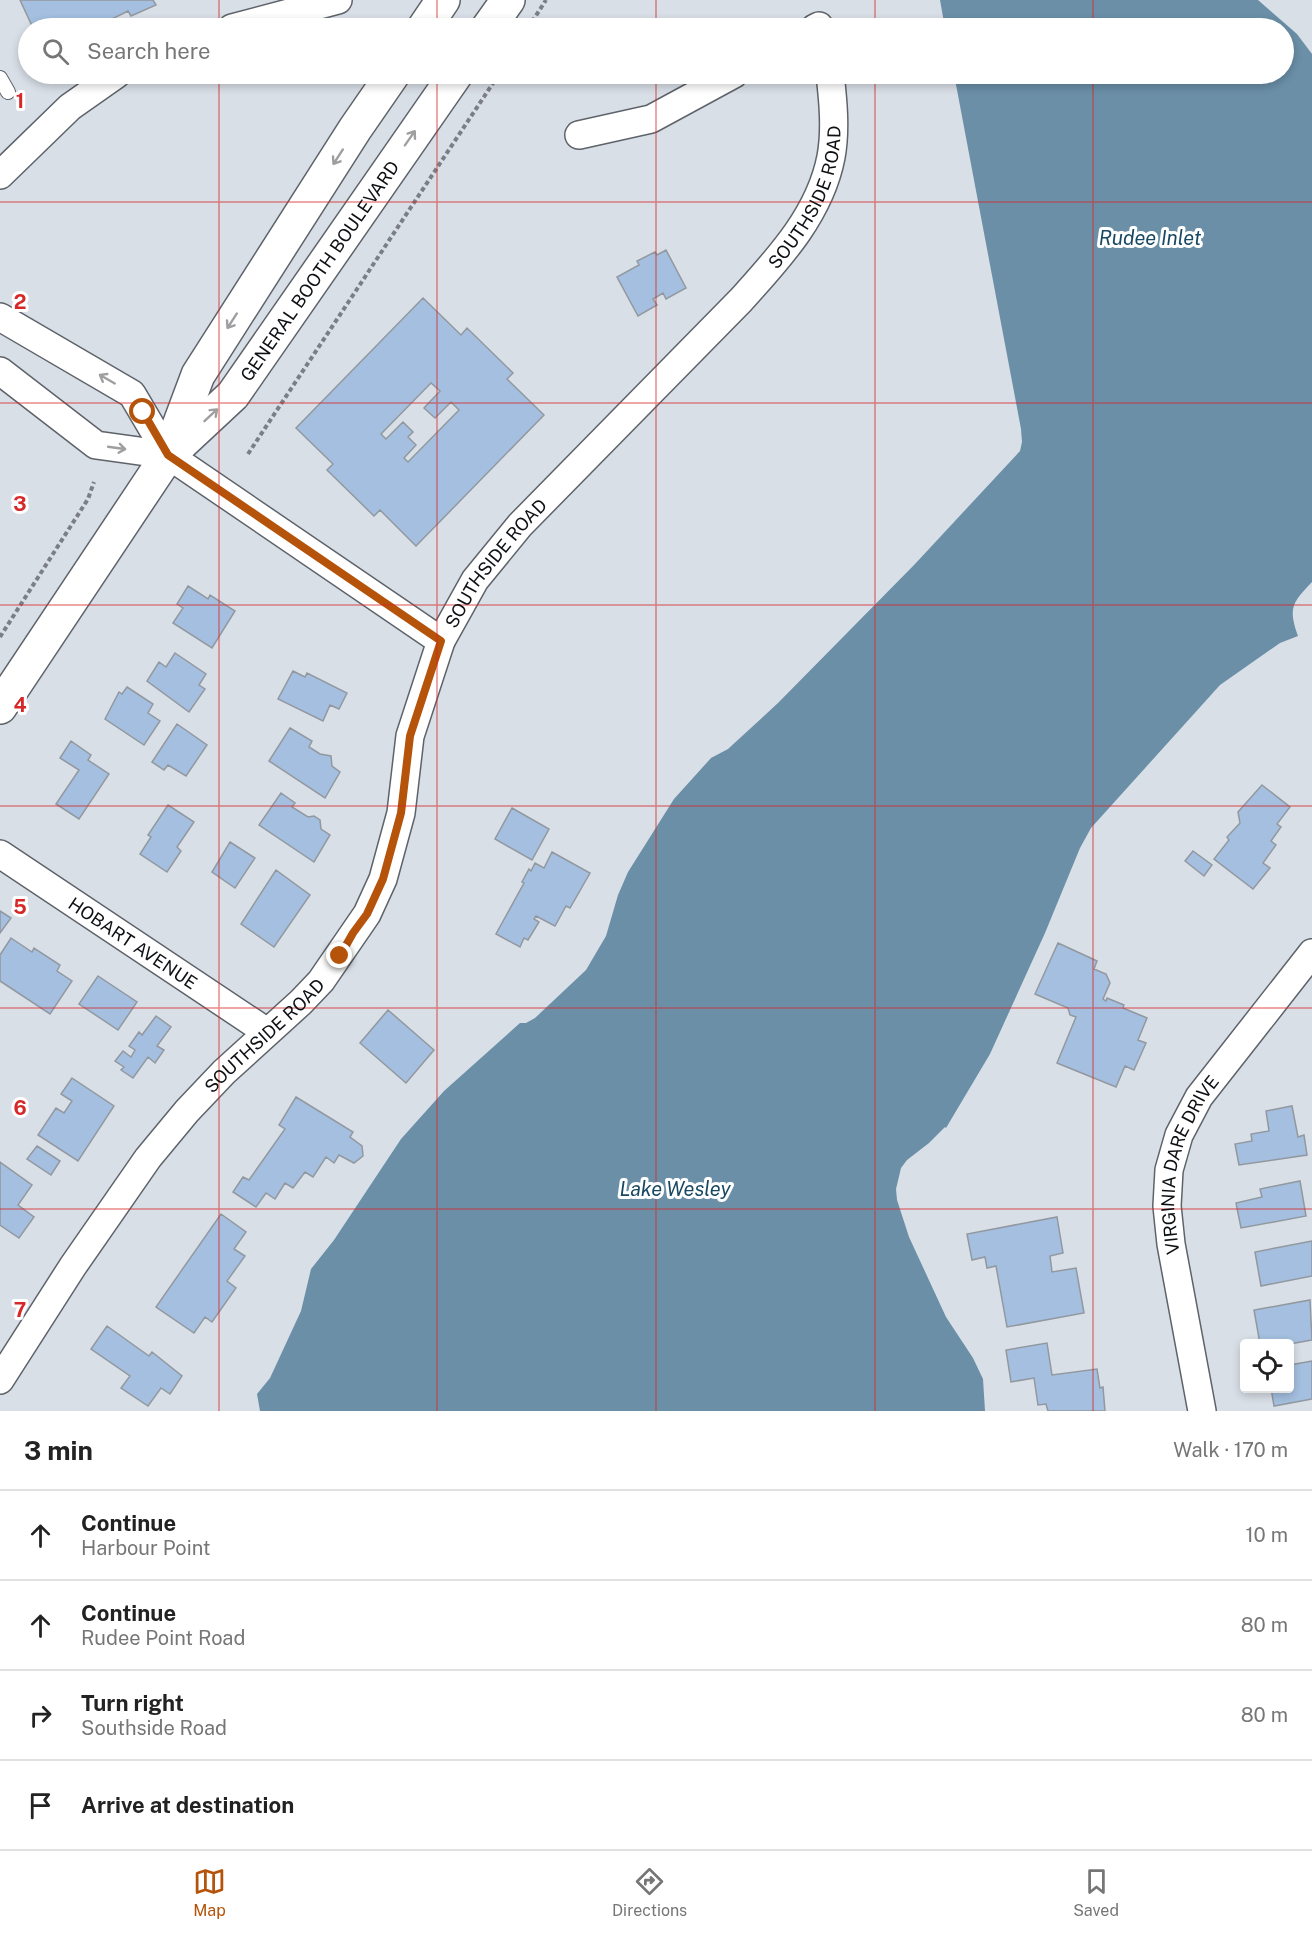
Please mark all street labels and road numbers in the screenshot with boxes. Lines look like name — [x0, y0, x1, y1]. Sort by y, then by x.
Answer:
street label: SOUTHSIDE ROAD — [763, 125, 844, 272]
street label: GENERAL BOOTH BOULEVARD — [236, 157, 403, 385]
street label: SOUTHSIDE ROAD — [440, 494, 551, 631]
street label: HOBART AVENUE — [65, 892, 201, 993]
street label: SOUTHSIDE ROAD — [200, 974, 328, 1097]
street label: VIRGINIA DARE DRIVE — [1156, 1071, 1223, 1256]

